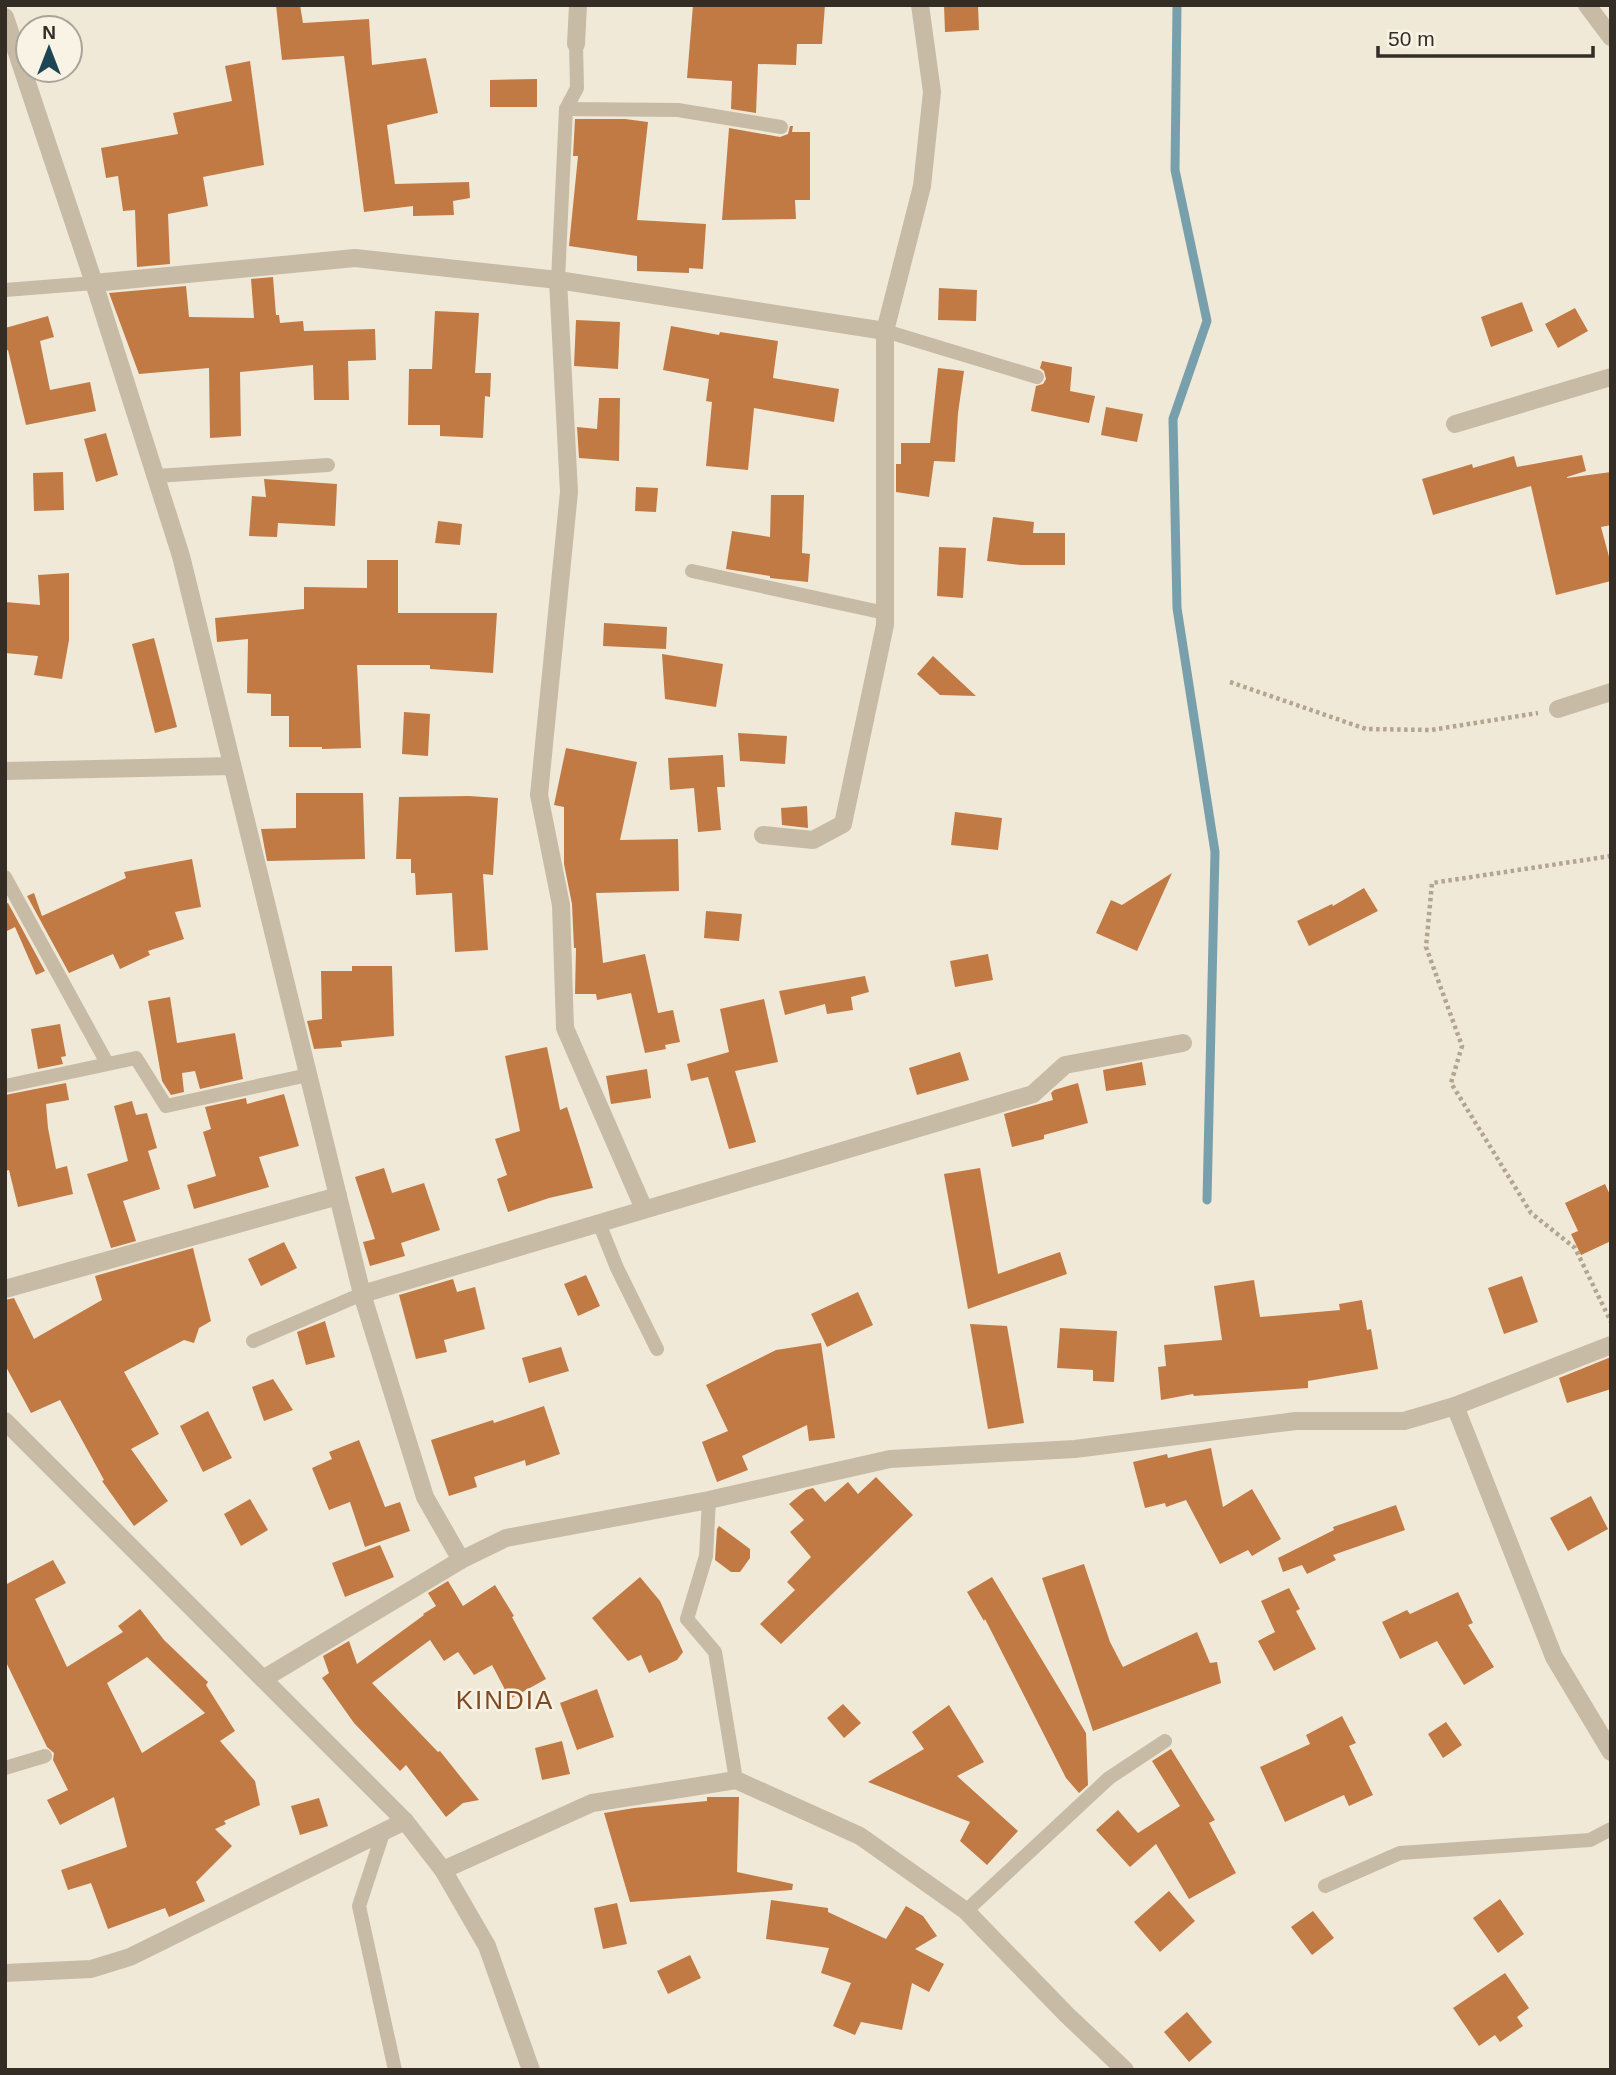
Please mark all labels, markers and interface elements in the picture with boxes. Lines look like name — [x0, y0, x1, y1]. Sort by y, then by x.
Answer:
north arrow — [14, 14, 84, 84]
scale bar — [1378, 14, 1593, 58]
text: N — [42, 22, 56, 43]
text: 50 m — [1388, 27, 1435, 50]
district label: KINDIA — [456, 1685, 554, 1715]

